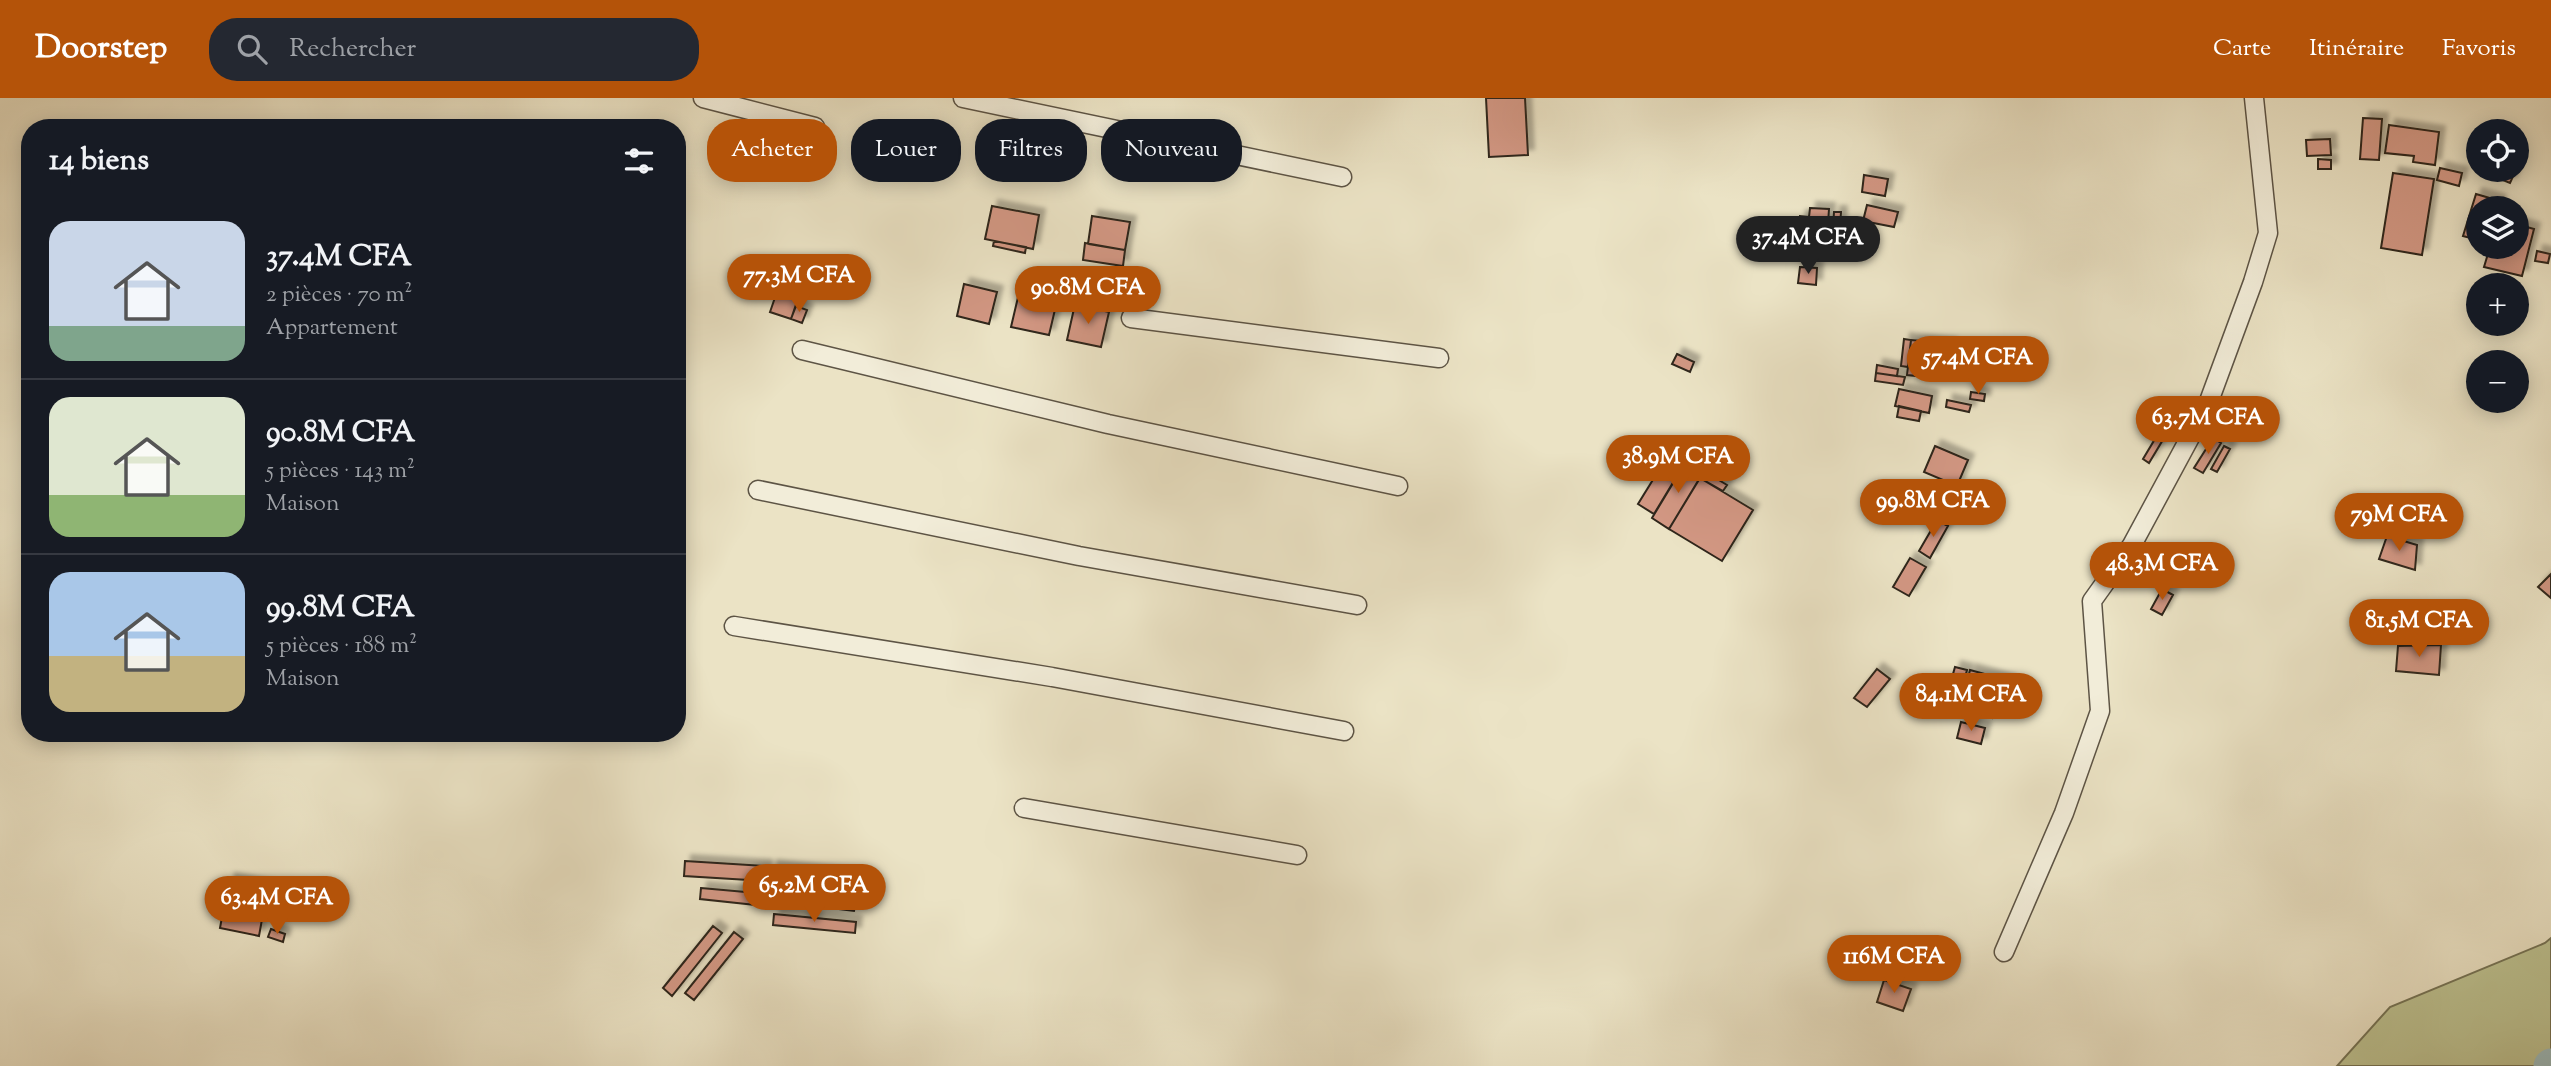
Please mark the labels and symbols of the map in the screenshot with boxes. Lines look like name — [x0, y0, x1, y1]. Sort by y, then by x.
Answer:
pin: 37.4M CFA — [1728, 216, 1888, 276]
pin: 77.3M CFA — [719, 254, 879, 314]
pin: 90.8M CFA — [1008, 266, 1168, 326]
pin: 57.4M CFA — [1898, 336, 2058, 396]
pin: 63.7M CFA — [2128, 396, 2288, 456]
pin: 38.9M CFA — [1598, 436, 1758, 495]
pin: 99.8M CFA — [1853, 480, 2013, 539]
pin: 79M CFA — [2334, 494, 2464, 553]
pin: 48.3M CFA — [2082, 542, 2242, 602]
pin: 81.5M CFA — [2339, 600, 2499, 659]
pin: 84.1M CFA — [1891, 674, 2051, 733]
pin: 65.2M CFA — [734, 864, 894, 924]
pin: 63.4M CFA — [197, 876, 357, 936]
pin: 116M CFA — [1822, 936, 1966, 995]

